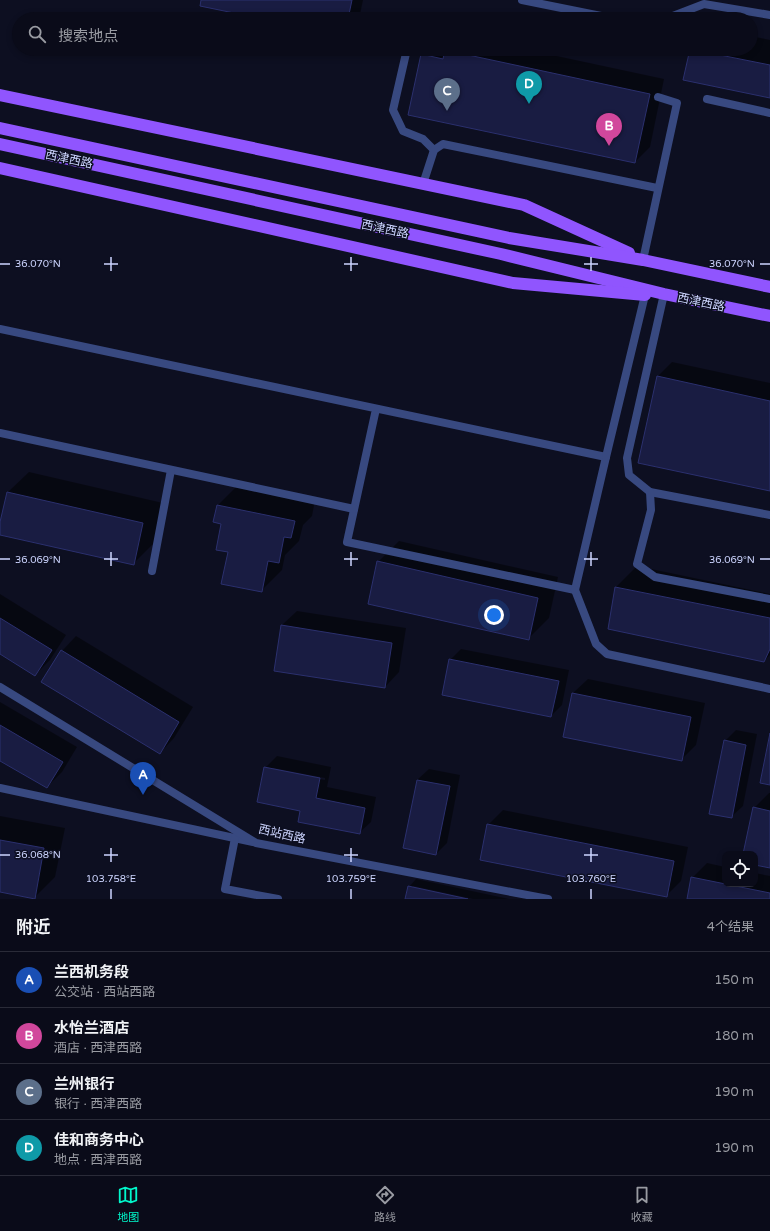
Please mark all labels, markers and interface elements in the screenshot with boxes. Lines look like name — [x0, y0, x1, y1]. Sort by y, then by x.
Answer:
search box — [12, 12, 758, 56]
icon: search — [26, 23, 48, 45]
text: 搜索地点 — [58, 27, 118, 45]
pin: D — [516, 71, 542, 104]
pin: C — [434, 78, 460, 111]
pin: B — [596, 113, 622, 146]
street label: 西津西路 — [44, 147, 94, 171]
street label: 西津西路 — [360, 217, 410, 241]
text: 36.070°N — [15, 258, 61, 270]
text: 36.070°N — [709, 258, 755, 270]
street label: 西津西路 — [676, 290, 726, 314]
text: 36.069°N — [15, 554, 61, 566]
text: 36.069°N — [709, 554, 755, 566]
your location — [484, 605, 504, 625]
pin: A — [130, 762, 156, 795]
street label: 西站西路 — [257, 822, 307, 846]
text: 36.068°N — [15, 849, 61, 861]
map controls — [722, 851, 758, 887]
button: locate — [722, 851, 758, 887]
text: 103.758°E — [86, 873, 136, 885]
text: 103.759°E — [326, 873, 376, 885]
text: 103.760°E — [566, 873, 616, 885]
text: 附近 — [16, 917, 50, 938]
text: 4个结果 — [707, 919, 754, 935]
text: 兰西机务段 — [54, 963, 129, 981]
text: A — [24, 972, 34, 988]
text: 150 m — [714, 972, 754, 988]
text: 公交站 · 西站西路 — [54, 984, 155, 1000]
text: 水怡兰酒店 — [54, 1019, 129, 1037]
text: B — [24, 1028, 34, 1044]
text: 180 m — [714, 1028, 754, 1044]
text: 酒店 · 西津西路 — [54, 1040, 142, 1056]
text: 兰州银行 — [54, 1075, 114, 1093]
text: C — [24, 1084, 34, 1100]
text: 190 m — [714, 1084, 754, 1100]
text: 银行 · 西津西路 — [54, 1096, 142, 1112]
text: 佳和商务中心 — [54, 1131, 144, 1149]
text: D — [24, 1140, 34, 1156]
text: 190 m — [714, 1140, 754, 1156]
text: 地点 · 西津西路 — [54, 1152, 142, 1168]
tab: 地图 — [117, 1184, 139, 1224]
tab: 路线 — [374, 1184, 396, 1224]
tab: 收藏 — [631, 1184, 653, 1224]

